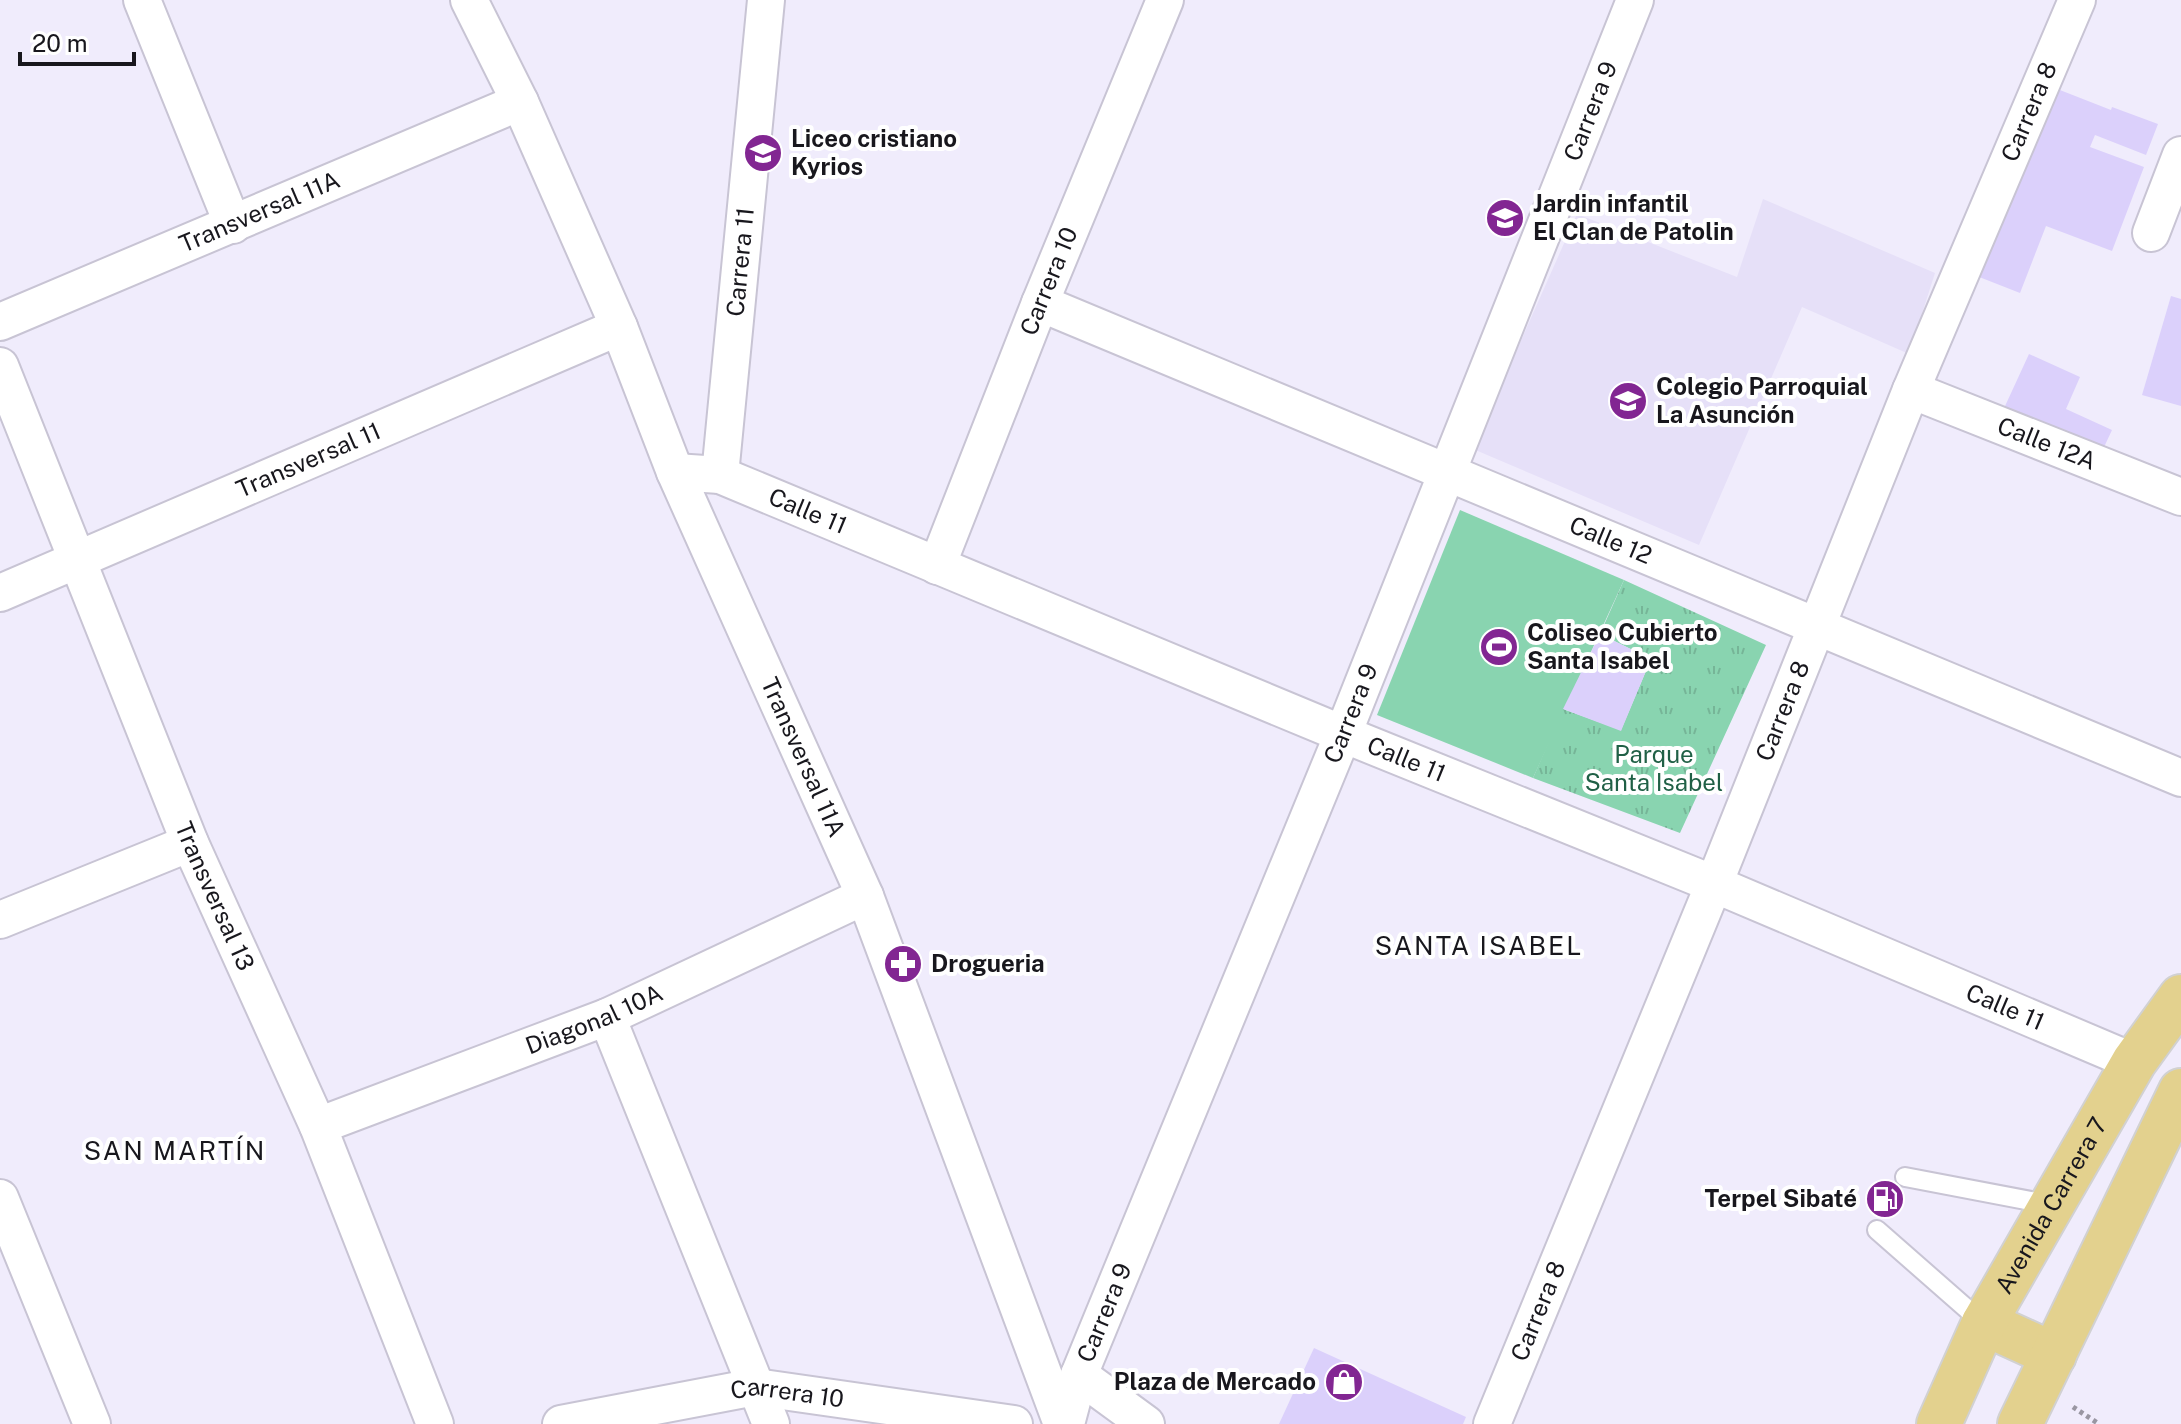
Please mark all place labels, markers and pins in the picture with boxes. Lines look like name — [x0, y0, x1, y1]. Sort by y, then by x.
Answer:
place label: Liceo cristiano Kyrios — [791, 124, 957, 180]
school or university icon: Liceo cristiano Kyrios — [742, 132, 784, 174]
place label: Jardin infantil El Clan de Patolin — [1533, 189, 1734, 245]
school or university icon: Jardin infantil El Clan de Patolin — [1484, 197, 1526, 239]
place label: Colegio Parroquial La Asunción — [1656, 372, 1868, 428]
school or university icon: Colegio Parroquial La Asunción — [1607, 380, 1649, 422]
place label: Coliseo Cubierto Santa Isabel — [1527, 618, 1718, 674]
sports icon: Coliseo Cubierto Santa Isabel — [1478, 626, 1520, 668]
pharmacy icon: Drogueria — [882, 943, 924, 985]
place label: Drogueria — [931, 949, 1045, 977]
fuel station icon: Terpel Sibaté — [1864, 1178, 1906, 1220]
place label: Terpel Sibaté — [1704, 1184, 1857, 1212]
shop icon: Plaza de Mercado — [1323, 1361, 1365, 1403]
place label: Plaza de Mercado — [1114, 1367, 1316, 1395]

